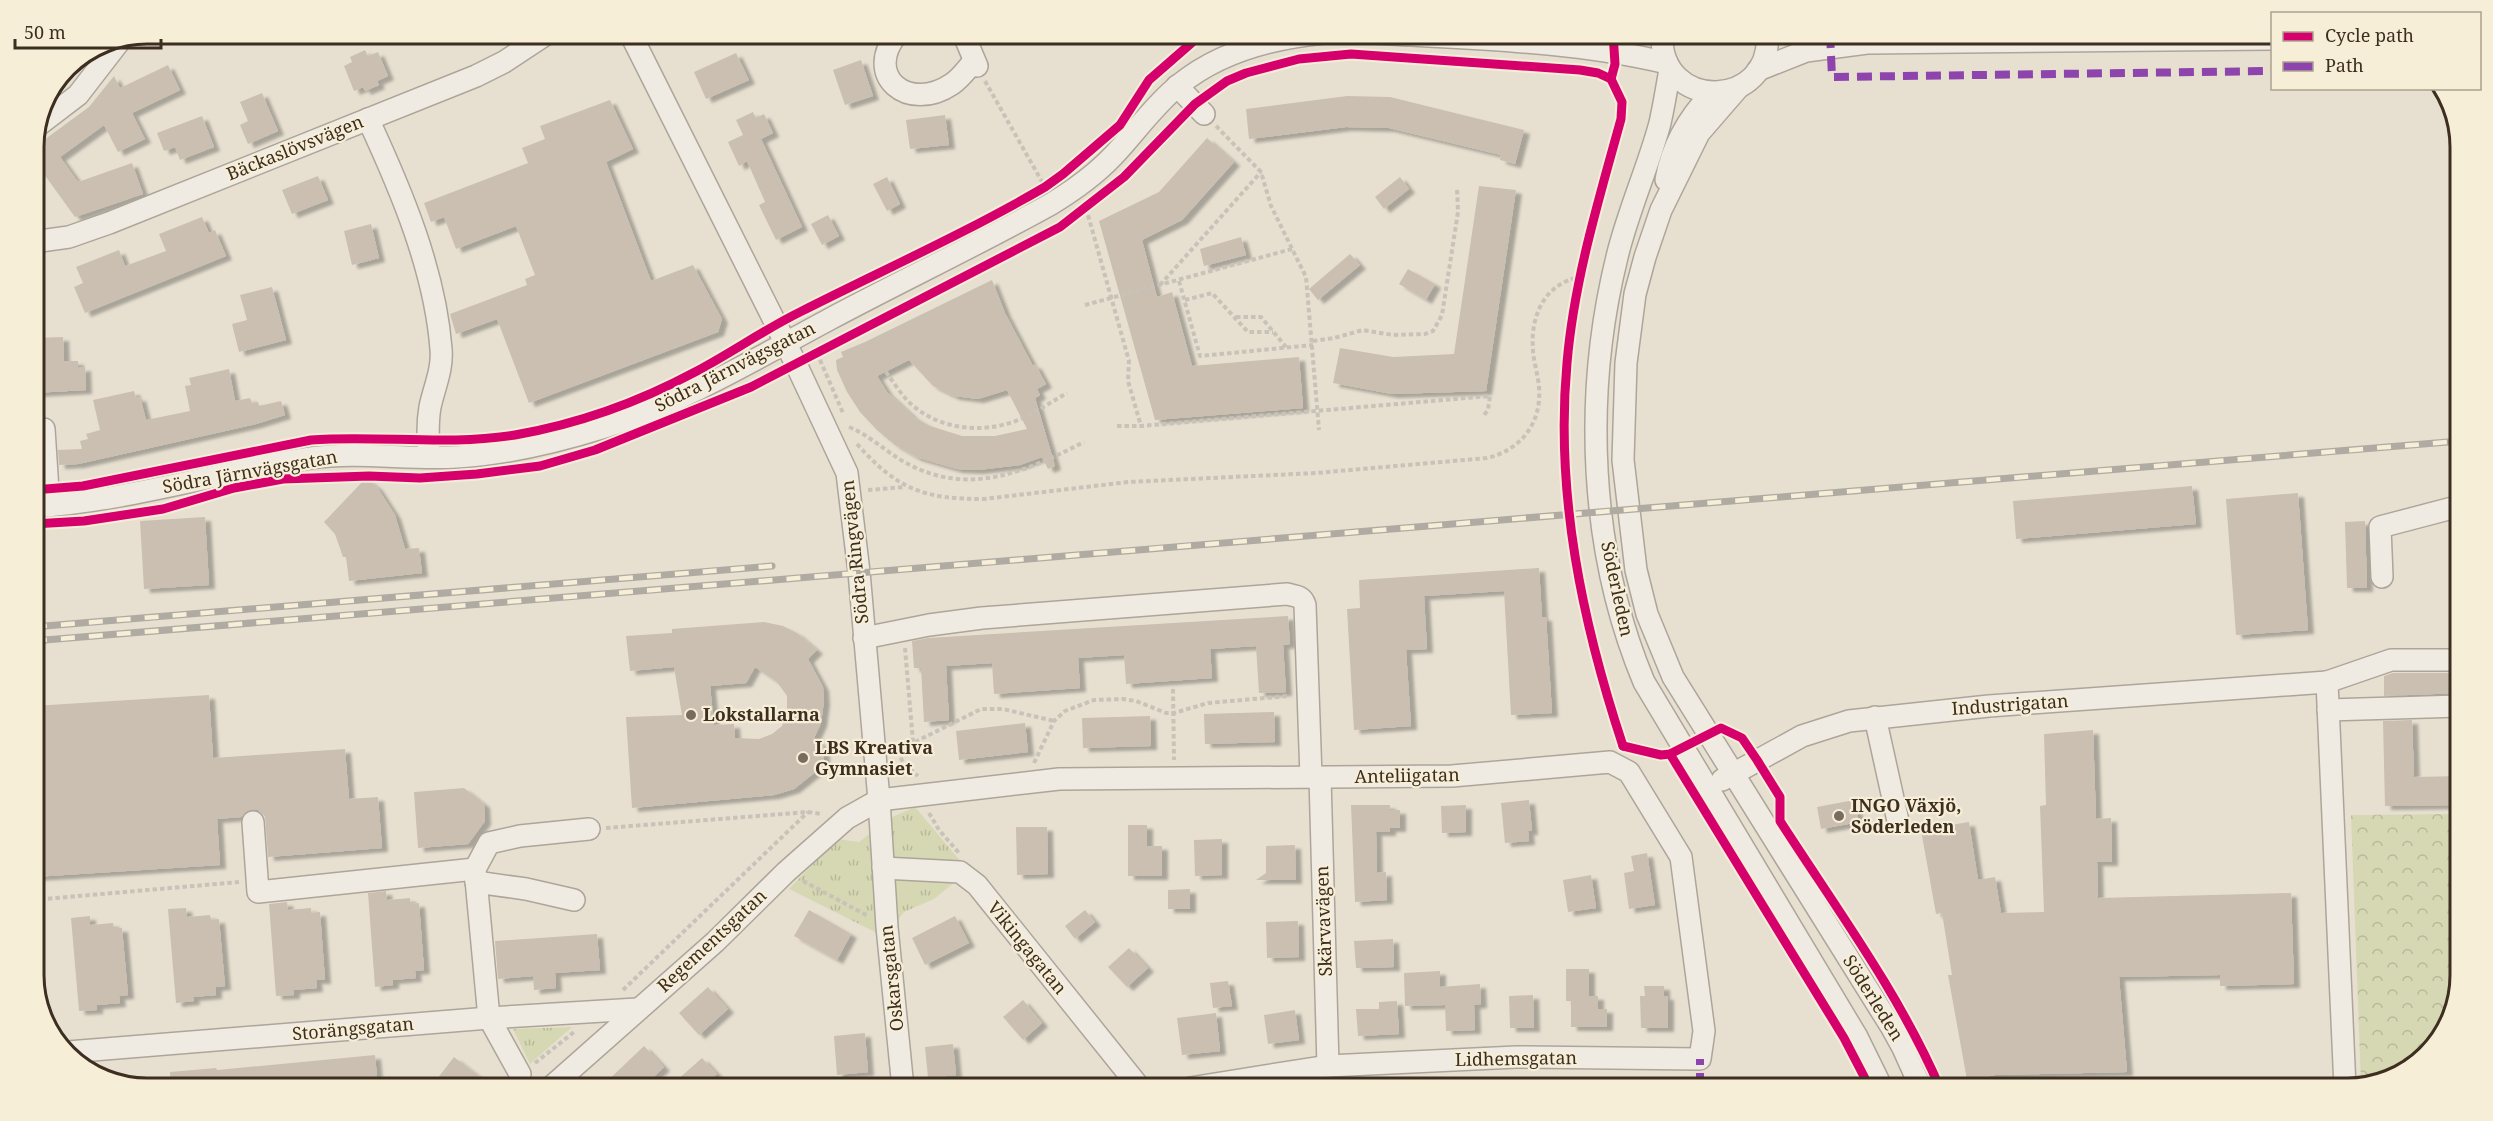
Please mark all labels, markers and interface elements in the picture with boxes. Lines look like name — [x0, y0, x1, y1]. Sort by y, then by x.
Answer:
scale bar — [15, 12, 160, 50]
legend — [2271, 12, 2481, 90]
text: 50 m — [24, 20, 66, 44]
text: Cycle path — [2325, 23, 2414, 47]
text: Path — [2325, 53, 2364, 77]
street label: Bäckaslövsvägen — [223, 109, 367, 185]
street label: Södra Järnvägsgatan — [650, 315, 819, 417]
street label: Södra Järnvägsgatan — [161, 444, 339, 498]
street label: Södra Ringvägen — [834, 479, 873, 625]
street label: Söderleden — [1596, 539, 1640, 639]
street label: Industrigatan — [1951, 688, 2070, 720]
place label: Lokstallarna — [703, 702, 820, 726]
marker: Lokstallarna — [684, 708, 698, 722]
place label: LBS Kreativa Gymnasiet — [815, 735, 933, 780]
marker: LBS Kreativa Gymnasiet — [796, 751, 810, 765]
street label: Anteliigatan — [1354, 762, 1460, 788]
place label: INGO Växjö, Söderleden — [1851, 793, 1962, 838]
marker: INGO Växjö, Söderleden — [1832, 809, 1846, 823]
street label: Skärvavägen — [1309, 865, 1337, 977]
street label: Regementsgatan — [651, 883, 771, 997]
street label: Vikingagatan — [983, 896, 1073, 999]
street label: Oskarsgatan — [873, 923, 909, 1032]
street label: Söderleden — [1838, 950, 1910, 1045]
street label: Storängsgatan — [291, 1011, 415, 1045]
street label: Lidhemsgatan — [1455, 1045, 1578, 1071]

